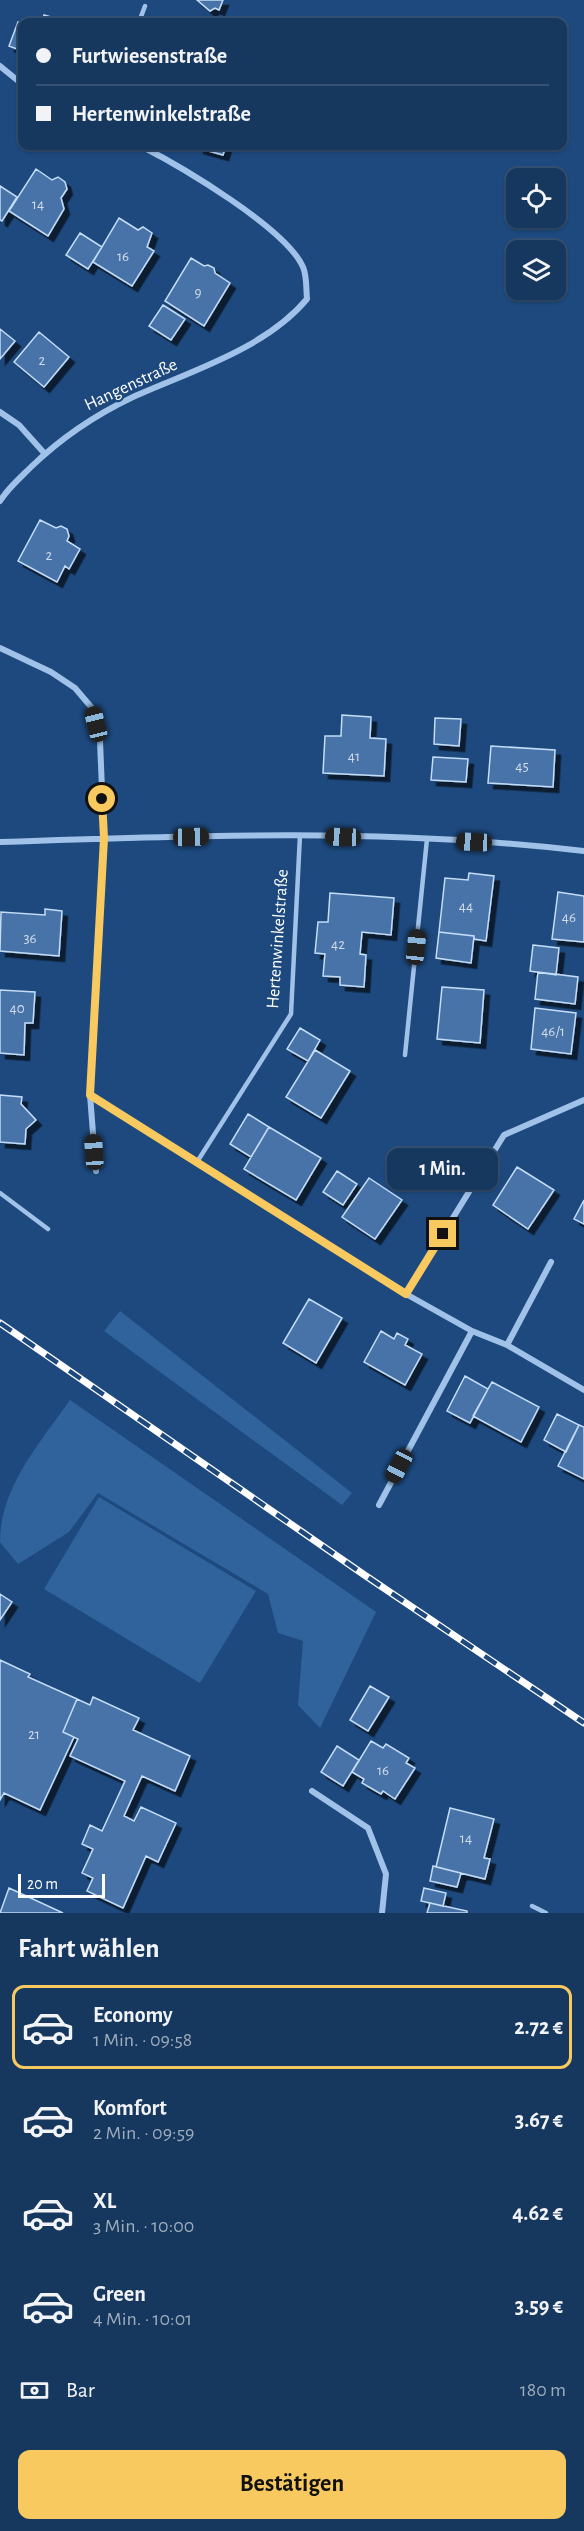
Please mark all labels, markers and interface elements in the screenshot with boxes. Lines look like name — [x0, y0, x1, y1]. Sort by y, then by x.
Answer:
text: Furtwiesenstraße — [72, 45, 227, 67]
text: Hertenwinkelstraße — [72, 103, 251, 125]
map controls — [506, 168, 566, 300]
button: locate — [506, 168, 566, 228]
house number: 14 — [32, 197, 44, 212]
button: layers — [506, 240, 566, 300]
house number: 16 — [117, 249, 129, 264]
house number: 9 — [194, 285, 202, 300]
house number: 2 — [39, 353, 46, 368]
street label: Hangenstraße — [82, 356, 180, 414]
house number: 2 — [46, 548, 53, 563]
car — [83, 704, 109, 744]
house number: 41 — [348, 749, 360, 764]
house number: 45 — [515, 759, 529, 774]
route start — [88, 785, 115, 812]
car — [325, 827, 361, 847]
car — [173, 828, 209, 846]
car — [456, 832, 492, 852]
street label: Hertenwinkelstraße — [264, 869, 292, 1009]
house number: 44 — [459, 899, 473, 914]
house number: 46 — [562, 910, 576, 925]
car — [405, 928, 427, 966]
house number: 36 — [23, 931, 37, 946]
house number: 42 — [331, 937, 345, 952]
house number: 40 — [9, 1001, 25, 1016]
house number: 46/1 — [541, 1024, 565, 1039]
car — [84, 1133, 104, 1171]
callout: 1 Min. — [388, 1147, 498, 1189]
text: 1 Min. — [419, 1159, 466, 1179]
route end — [429, 1220, 456, 1247]
car — [383, 1446, 415, 1486]
house number: 21 — [28, 1727, 40, 1742]
house number: 16 — [377, 1763, 389, 1778]
house number: 14 — [460, 1831, 472, 1846]
scale bar — [18, 1871, 105, 1898]
text: 20 m — [27, 1876, 58, 1892]
text: Fahrt wählen — [18, 1935, 160, 1962]
icon: car — [21, 2000, 75, 2054]
text: Economy — [93, 2004, 173, 2026]
text: 2.72 € — [514, 2016, 563, 2038]
text: 1 Min. · 09:58 — [93, 2030, 192, 2050]
icon: car — [21, 2093, 75, 2147]
text: Komfort — [93, 2097, 167, 2119]
text: 3.67 € — [515, 2109, 563, 2131]
text: 2 Min. · 09:59 — [93, 2123, 194, 2143]
icon: car — [21, 2186, 75, 2240]
text: XL — [93, 2190, 116, 2212]
text: 4.62 € — [512, 2202, 563, 2224]
text: 3 Min. · 10:00 — [93, 2216, 194, 2236]
icon: car — [21, 2279, 75, 2333]
text: Green — [93, 2283, 146, 2305]
text: 3.59 € — [515, 2295, 563, 2317]
text: 4 Min. · 10:01 — [93, 2309, 192, 2329]
icon: cash — [18, 2374, 51, 2407]
text: Bar — [66, 2379, 95, 2401]
text: 180 m — [520, 2380, 566, 2400]
button: Bestätigen — [18, 2450, 566, 2519]

